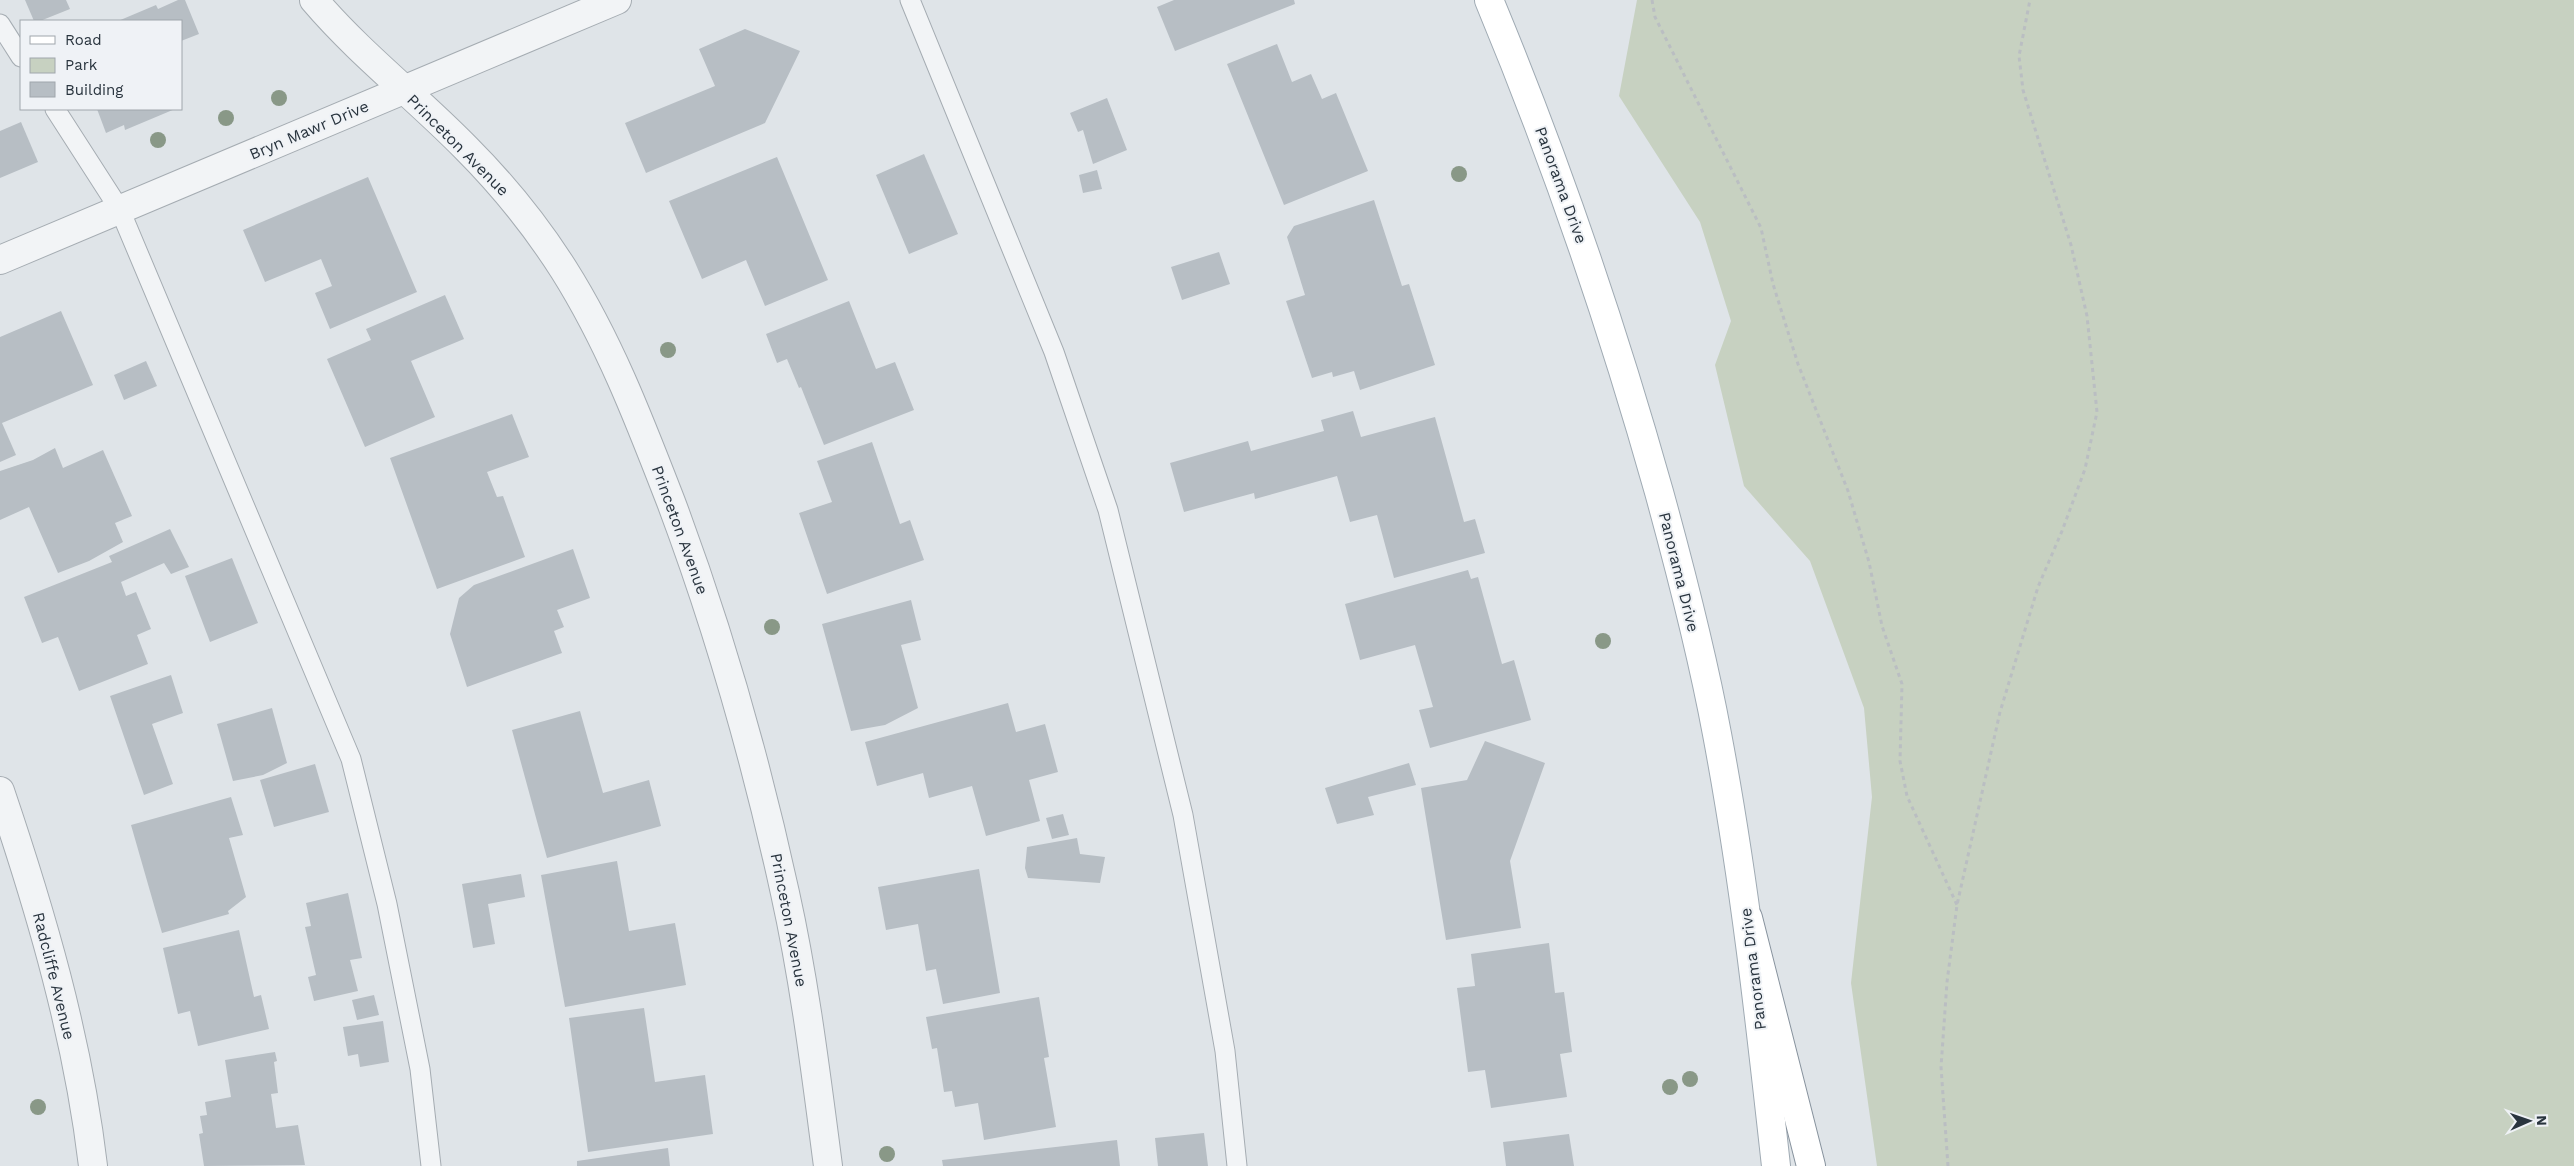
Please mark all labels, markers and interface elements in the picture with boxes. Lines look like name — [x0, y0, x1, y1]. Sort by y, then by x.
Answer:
legend — [20, 20, 182, 110]
text: Road — [65, 31, 102, 49]
text: Park — [65, 56, 98, 74]
text: Building — [65, 81, 123, 99]
street label: Princeton Avenue — [403, 90, 513, 200]
street label: Bryn Mawr Drive — [246, 96, 372, 164]
street label: Panorama Drive — [1531, 124, 1591, 246]
street label: Princeton Avenue — [648, 463, 712, 597]
street label: Panorama Drive — [1655, 510, 1703, 634]
street label: Princeton Avenue — [767, 851, 811, 989]
street label: Panorama Drive — [1736, 907, 1770, 1031]
street label: Radcliffe Avenue — [29, 910, 79, 1042]
north arrow — [2504, 1096, 2554, 1146]
text: N — [2534, 1115, 2550, 1126]

